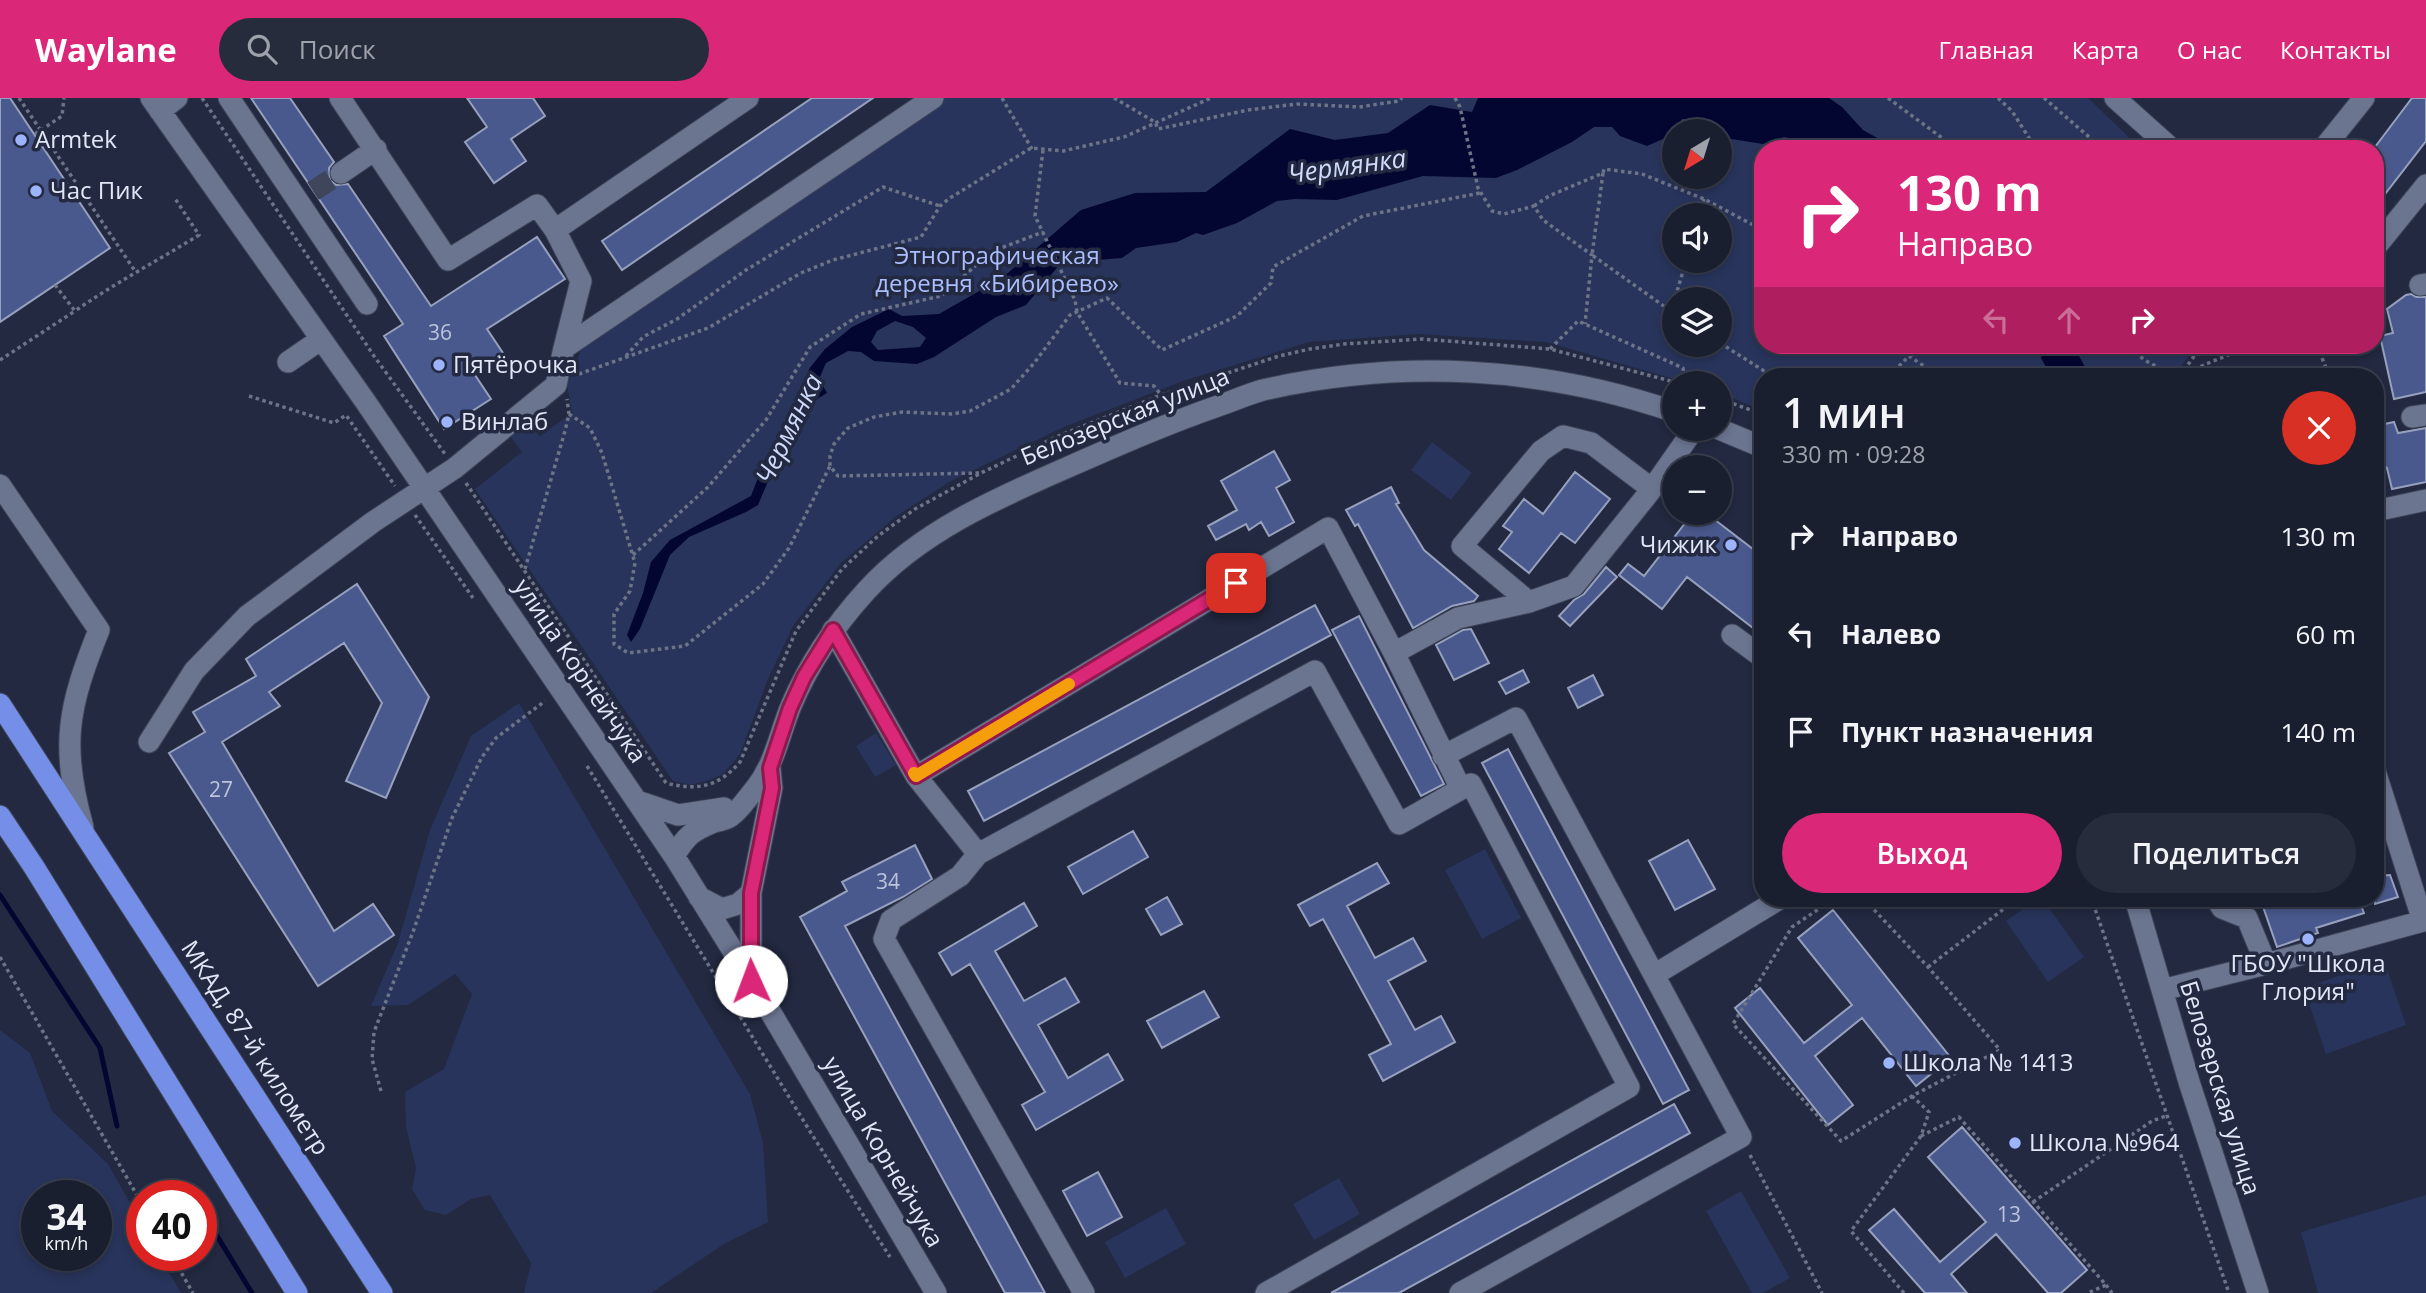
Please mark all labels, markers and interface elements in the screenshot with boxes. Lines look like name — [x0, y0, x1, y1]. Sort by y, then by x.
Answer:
search box — [219, 18, 709, 81]
text: Waylane — [35, 27, 177, 72]
icon: search — [243, 30, 281, 68]
text: Поиск — [299, 31, 376, 67]
text: Главная — [1939, 33, 2034, 66]
text: Карта — [2072, 33, 2139, 66]
text: О нас — [2177, 33, 2242, 66]
text: Контакты — [2280, 33, 2391, 66]
north arrow — [1662, 119, 1732, 189]
map controls — [1662, 119, 1732, 525]
place label: Armtek — [35, 122, 117, 155]
marker: Armtek — [13, 132, 29, 148]
water label: Чермянка — [1285, 139, 1409, 191]
text: 130 m — [1897, 159, 2042, 225]
icon: right — [1782, 168, 1873, 259]
place label: Час Пик — [50, 173, 143, 206]
marker: Час Пик — [28, 183, 44, 199]
button: sound — [1662, 203, 1732, 273]
text: Направо — [1897, 222, 2033, 265]
park label: Этнографическая деревня «Бибирево» — [875, 238, 1119, 299]
button: layers — [1662, 287, 1732, 357]
icon: left — [1977, 301, 2015, 339]
icon: ahead — [2050, 301, 2088, 339]
icon: right — [2123, 301, 2161, 339]
house number: 36 — [428, 318, 452, 346]
place label: Пятёрочка — [453, 347, 578, 380]
marker: Пятёрочка — [431, 357, 447, 373]
street label: Белозерская улица — [1015, 359, 1234, 473]
water label: Чермянка — [746, 367, 830, 490]
button: + — [1662, 371, 1732, 441]
text: 1 мин — [1782, 383, 1906, 440]
button: close — [2282, 391, 2356, 465]
place label: Винлаб — [461, 404, 548, 437]
marker: Винлаб — [439, 414, 455, 430]
text: 330 m · 09:28 — [1782, 438, 1925, 470]
button: − — [1662, 455, 1732, 525]
icon: right — [1782, 517, 1820, 555]
text: Направо — [1841, 518, 1958, 554]
text: 130 m — [2281, 518, 2356, 554]
place label: Чижик — [1640, 527, 1718, 560]
marker: Чижик — [1723, 537, 1739, 553]
pin — [1206, 553, 1266, 613]
icon: arrive — [1217, 564, 1255, 602]
street label: улица Корнейчука — [507, 572, 655, 769]
icon: left — [1782, 615, 1820, 653]
text: Налево — [1841, 616, 1941, 652]
text: 60 m — [2295, 616, 2356, 652]
icon: arrive — [1782, 713, 1820, 751]
text: Пункт назначения — [1841, 714, 2094, 750]
text: 140 m — [2281, 714, 2356, 750]
house number: 27 — [209, 775, 233, 803]
button: Выход — [1782, 813, 2062, 893]
button: Поделиться — [2076, 813, 2356, 893]
house number: 34 — [876, 867, 900, 895]
marker: ГБОУ "Школа Глория" — [2300, 931, 2316, 947]
street label: МКАД, 87-й километр — [174, 933, 338, 1161]
position arrow — [714, 944, 788, 1018]
place label: ГБОУ "Школа Глория" — [2230, 946, 2386, 1007]
street label: Белозерская улица — [2173, 976, 2270, 1199]
place label: Школа № 1413 — [1903, 1045, 2073, 1078]
street label: улица Корнейчука — [816, 1050, 952, 1253]
marker: Школа № 1413 — [1881, 1055, 1897, 1071]
place label: Школа №964 — [2029, 1125, 2180, 1158]
marker: Школа №964 — [2007, 1135, 2023, 1151]
speed limit sign: 40 — [126, 1180, 217, 1271]
text: 34 — [46, 1193, 87, 1240]
house number: 13 — [1997, 1200, 2021, 1228]
text: km/h — [45, 1231, 88, 1255]

